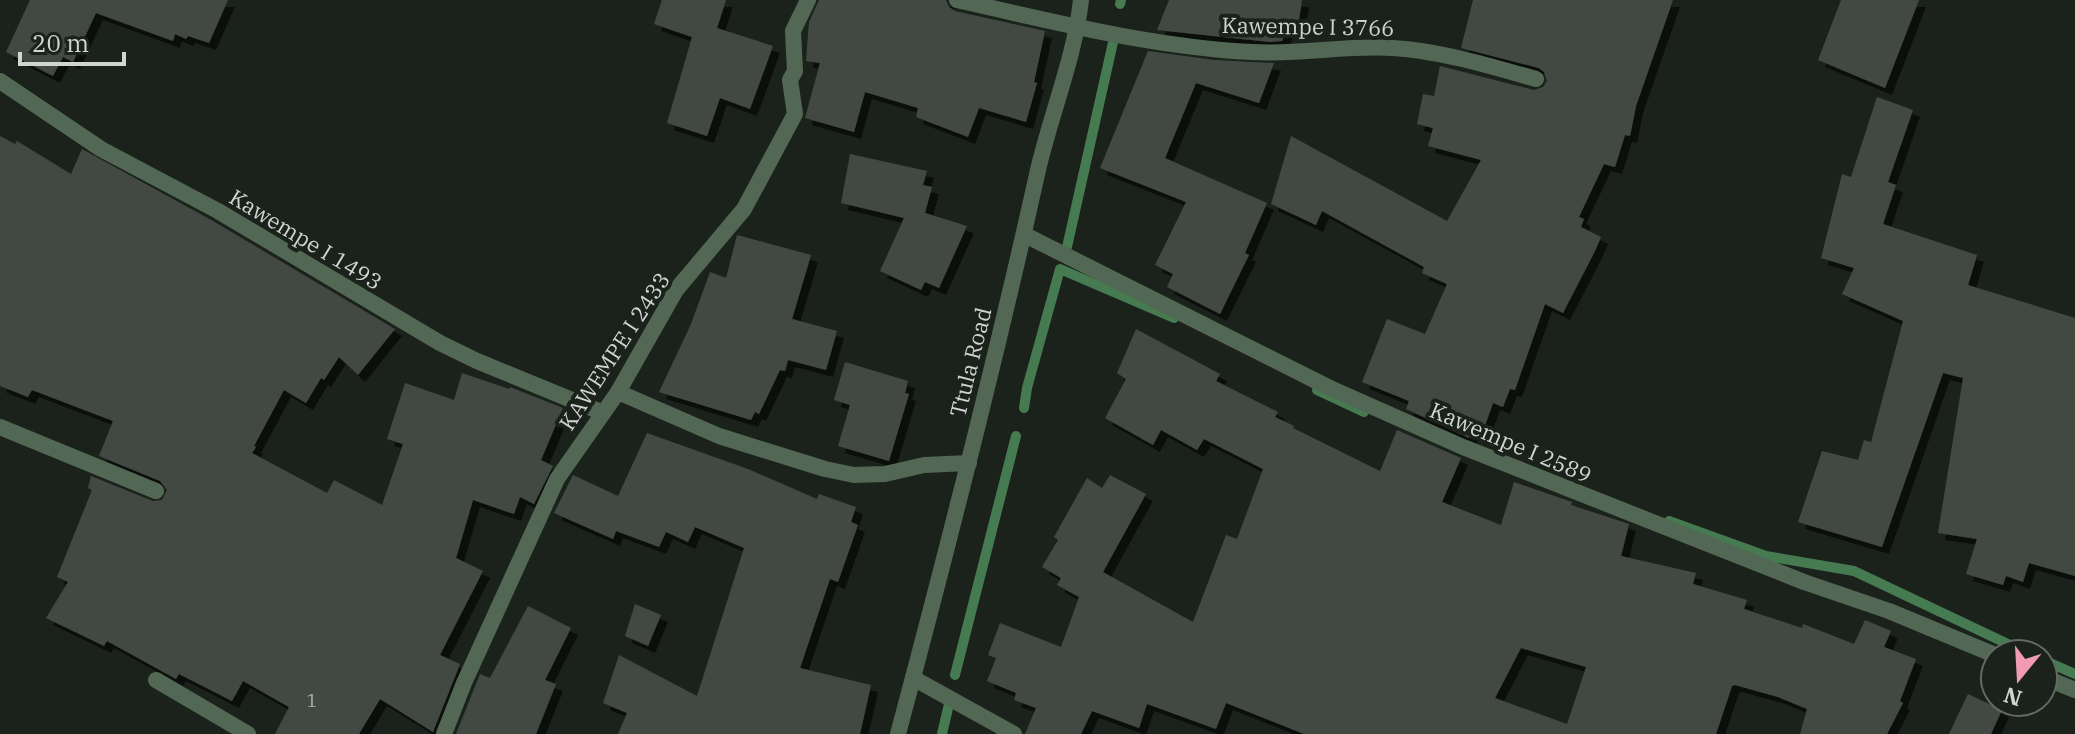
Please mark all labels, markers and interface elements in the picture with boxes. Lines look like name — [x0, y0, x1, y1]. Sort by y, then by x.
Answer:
street label: Kawempe I 3766 — [1221, 10, 1395, 42]
scale bar — [20, 16, 124, 66]
text: 20 m — [32, 27, 89, 59]
street label: Kawempe I 1493 — [224, 182, 388, 296]
street label: KAWEMPE I 2433 — [552, 266, 676, 436]
street label: Ttula Road — [942, 304, 998, 420]
street label: Kawempe I 2589 — [1426, 395, 1596, 489]
north arrow — [1979, 638, 2059, 718]
text: N — [2000, 681, 2025, 714]
house number: 1 — [307, 689, 317, 712]

